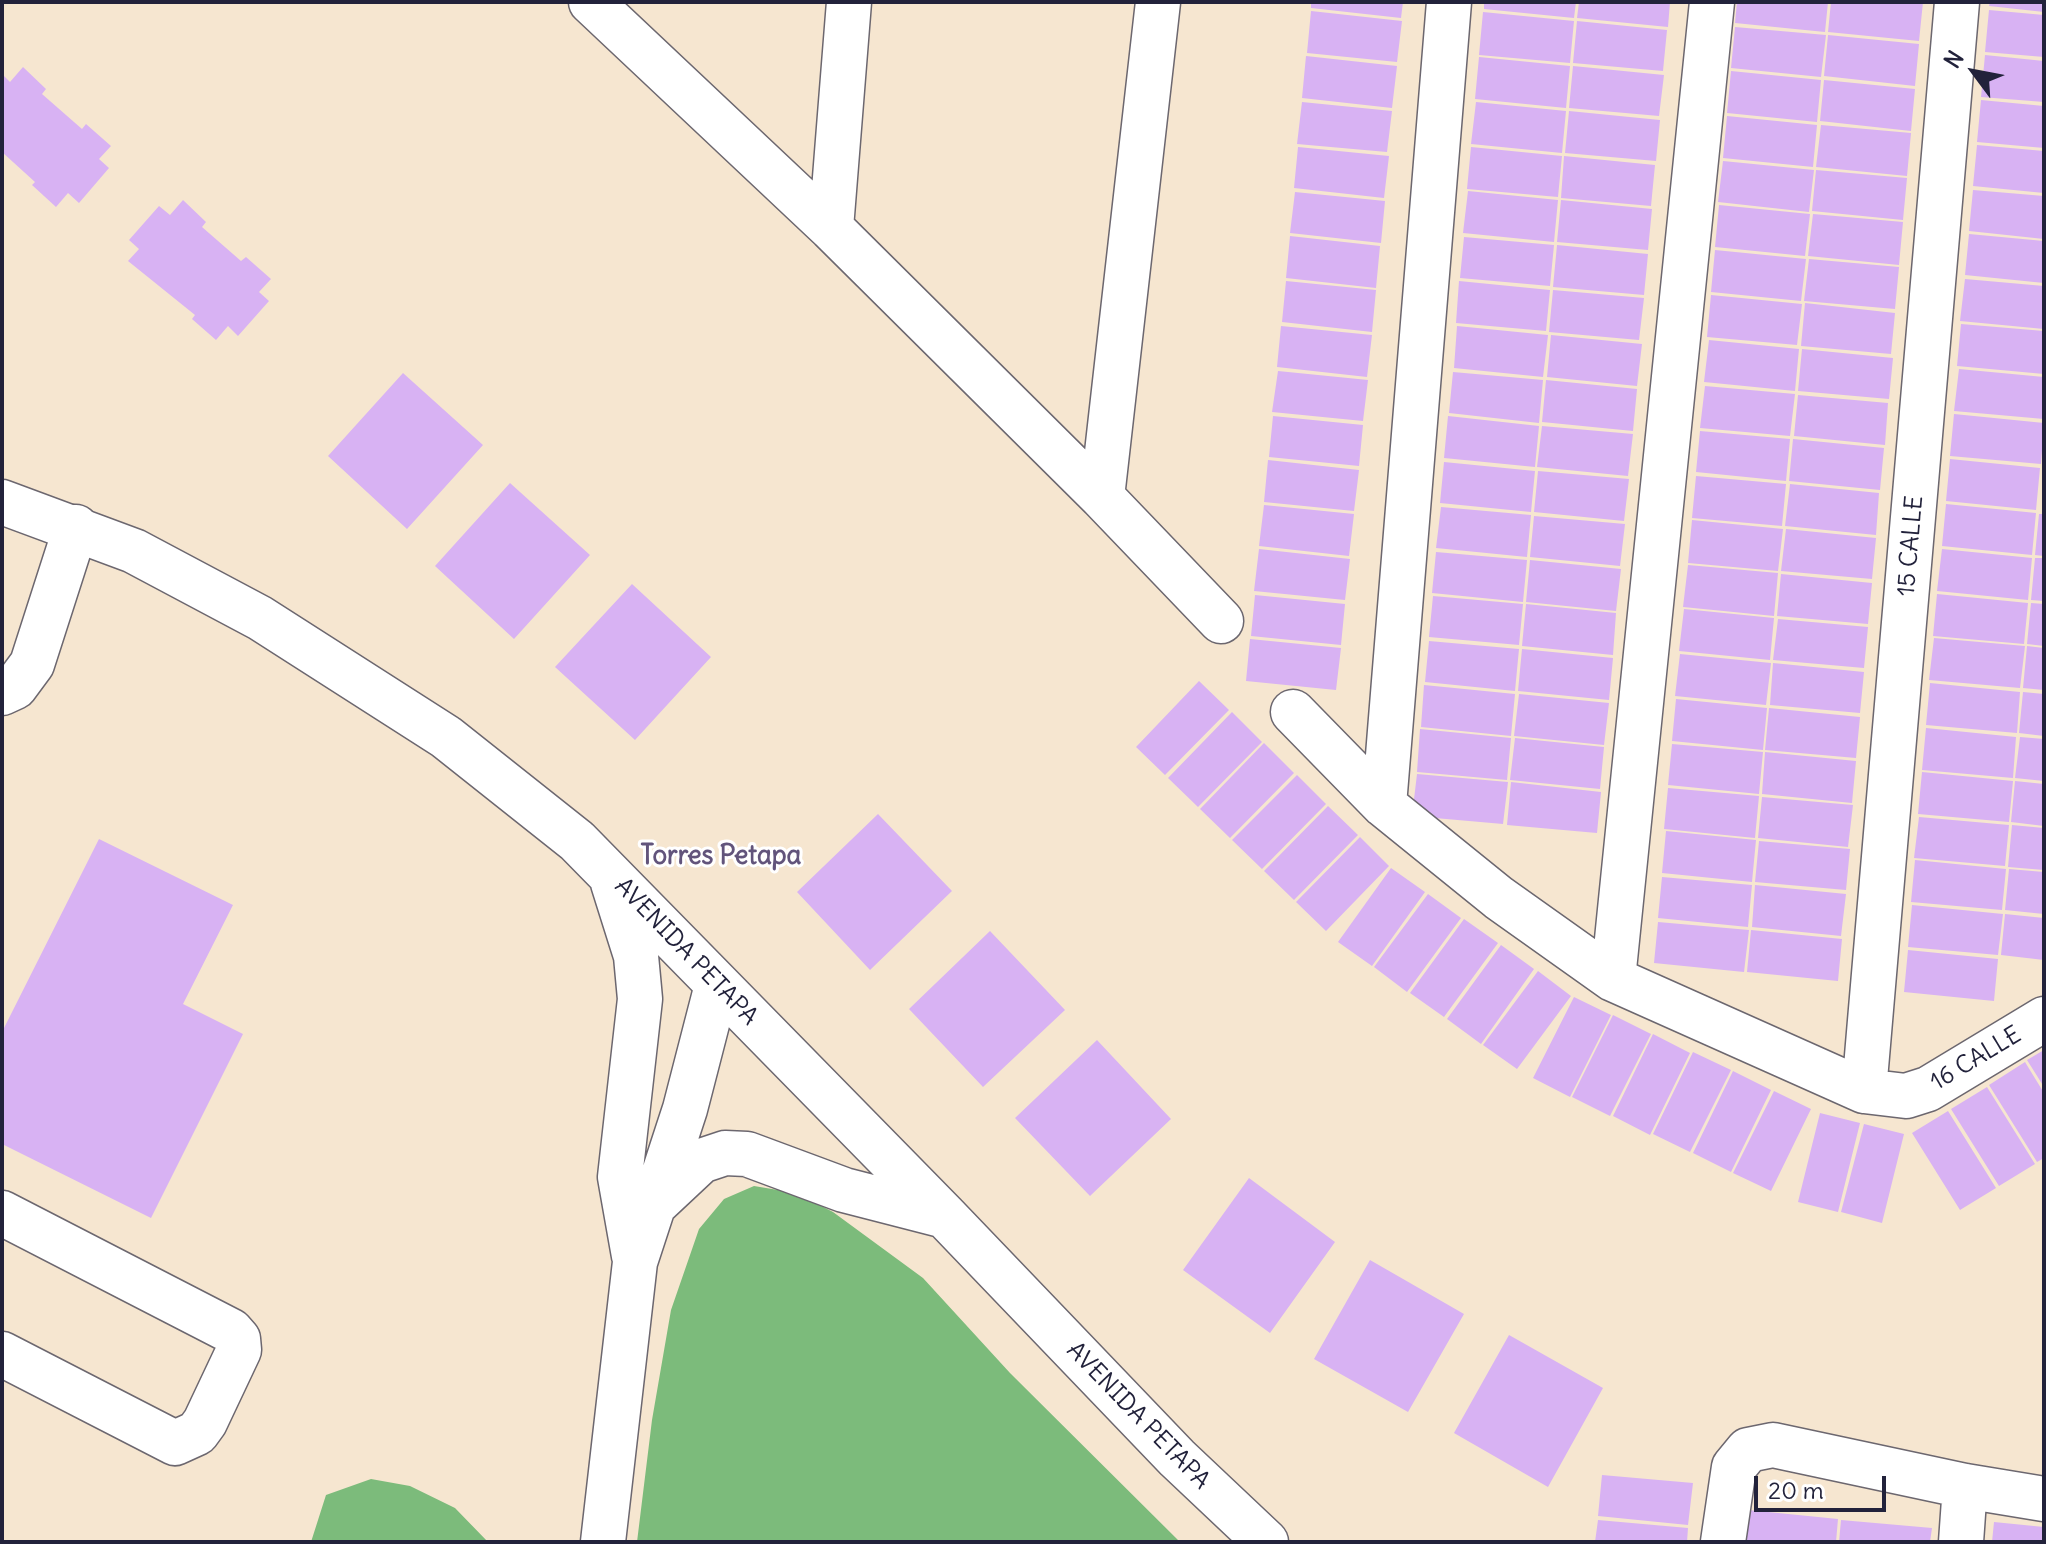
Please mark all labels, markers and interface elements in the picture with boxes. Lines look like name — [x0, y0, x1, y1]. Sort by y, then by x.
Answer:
north arrow — [1934, 32, 2014, 112]
text: N — [1938, 45, 1970, 73]
street label: 15 CALLE — [1892, 495, 1930, 597]
district label: Torres Petapa — [641, 841, 801, 873]
street label: AVENIDA PETAPA — [608, 872, 764, 1032]
street label: 16 CALLE — [1926, 1021, 2026, 1097]
street label: AVENIDA PETAPA — [1060, 1336, 1216, 1496]
scale bar — [1758, 1460, 1890, 1510]
text: 20 m — [1768, 1475, 1824, 1505]

